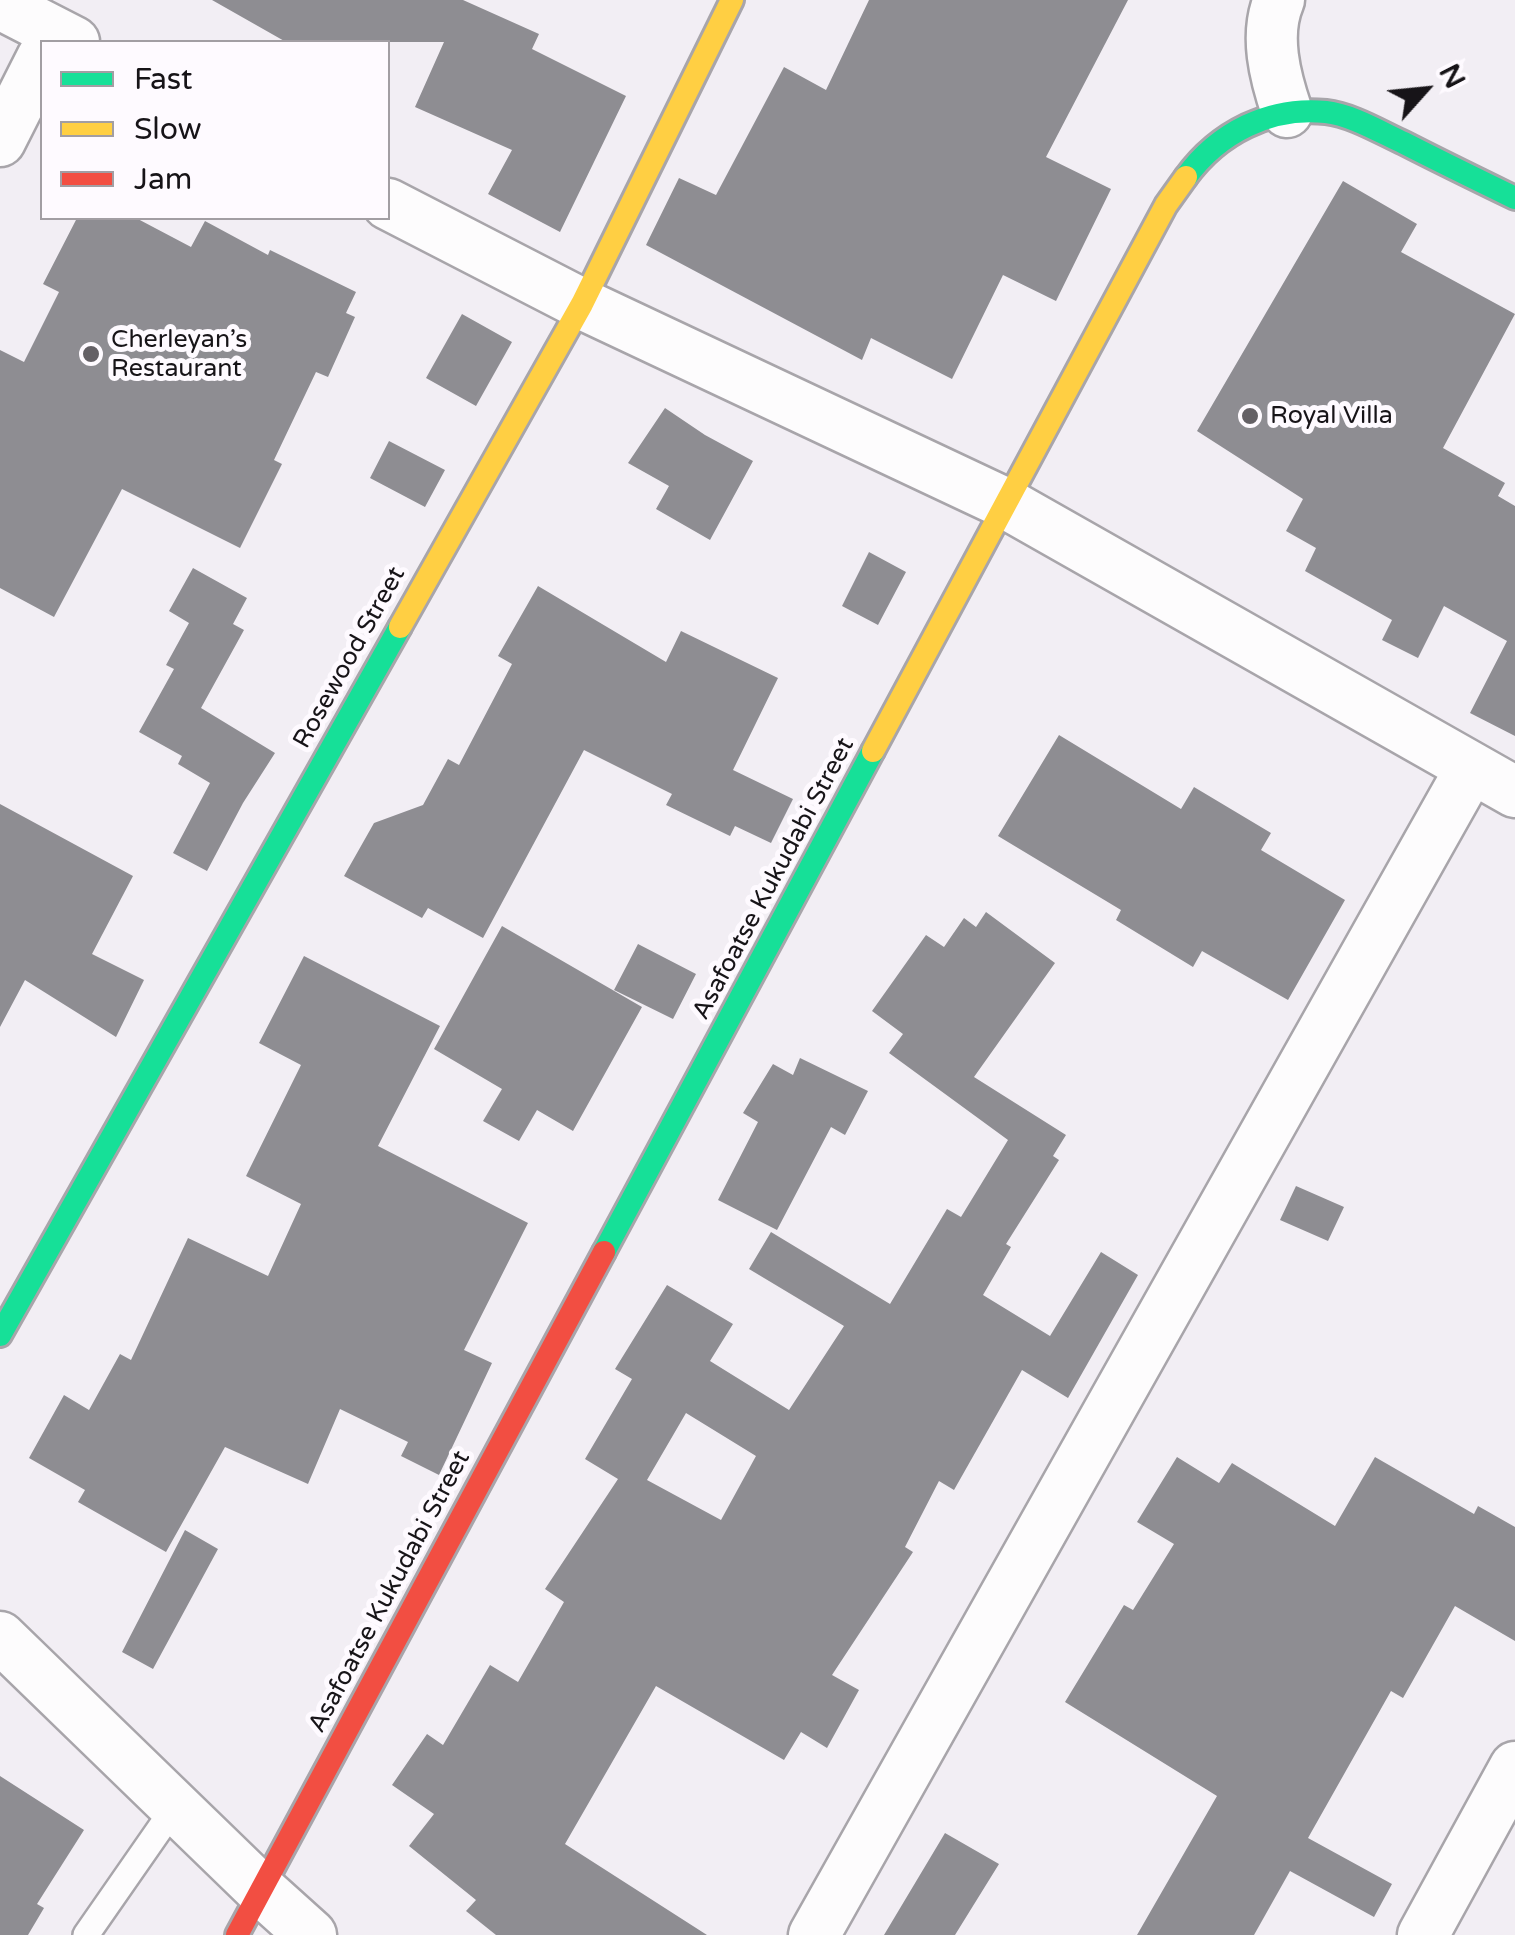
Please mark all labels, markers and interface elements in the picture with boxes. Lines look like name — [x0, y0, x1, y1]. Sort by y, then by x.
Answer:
legend — [40, 40, 390, 220]
north arrow — [1375, 40, 1475, 140]
text: N — [1431, 59, 1472, 94]
text: Fast — [134, 61, 193, 98]
text: Slow — [134, 111, 202, 148]
text: Jam — [134, 161, 192, 198]
place label: Cherleyan’s Restaurant — [111, 325, 247, 384]
marker: Cherleyan’s Restaurant — [80, 343, 102, 365]
place label: Royal Villa — [1270, 401, 1393, 431]
marker: Royal Villa — [1239, 405, 1261, 427]
street label: Rosewood Street — [288, 562, 412, 754]
street label: Asafoatse Kukudabi Street — [687, 733, 861, 1025]
street label: Asafoatse Kukudabi Street — [303, 1446, 477, 1738]

